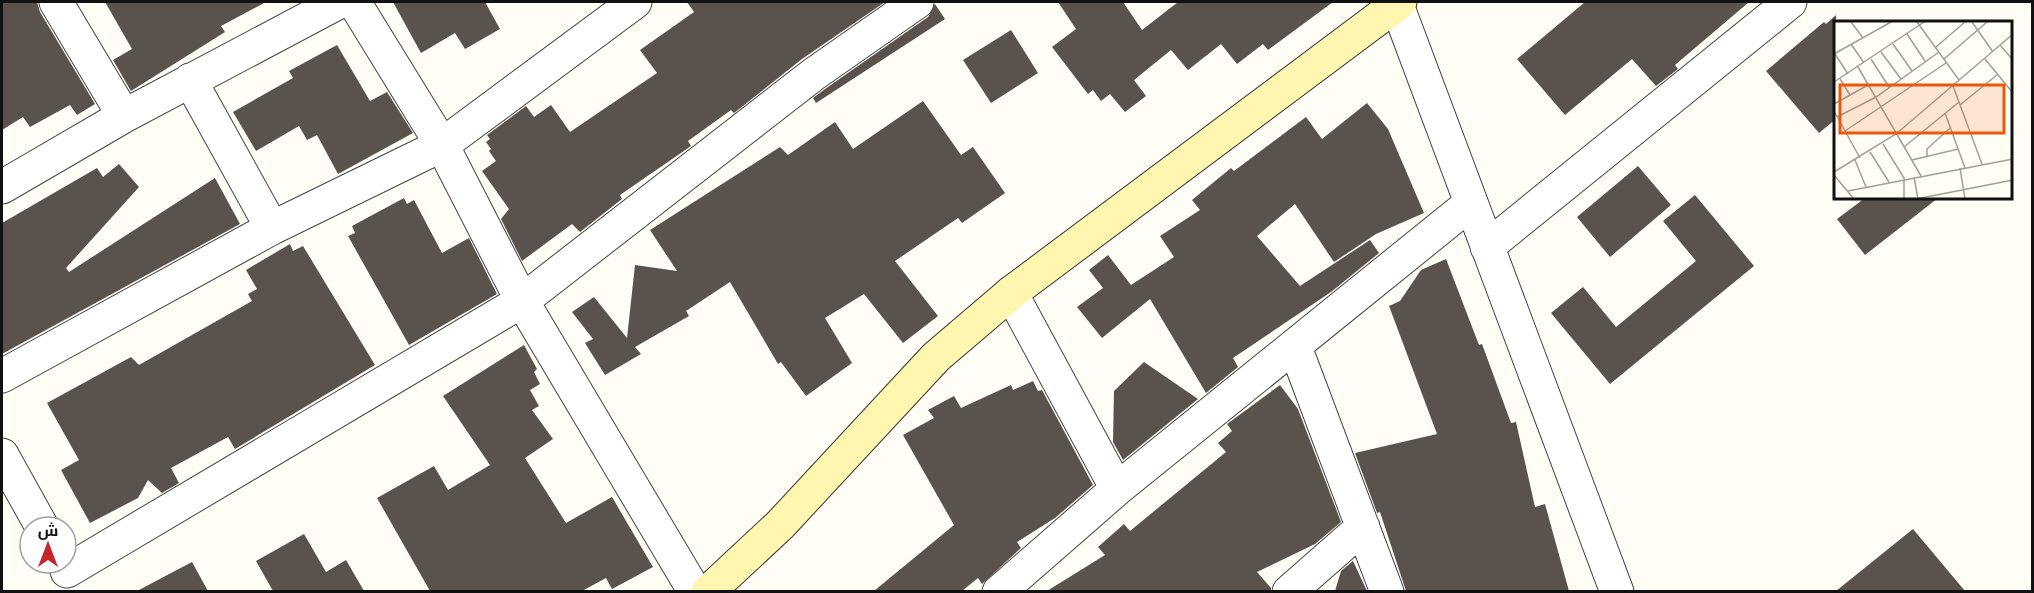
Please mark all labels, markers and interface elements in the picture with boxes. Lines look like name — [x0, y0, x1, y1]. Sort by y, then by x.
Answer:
inset map — [1834, 21, 2013, 200]
north arrow — [18, 515, 78, 575]
text: ش — [38, 520, 58, 540]

